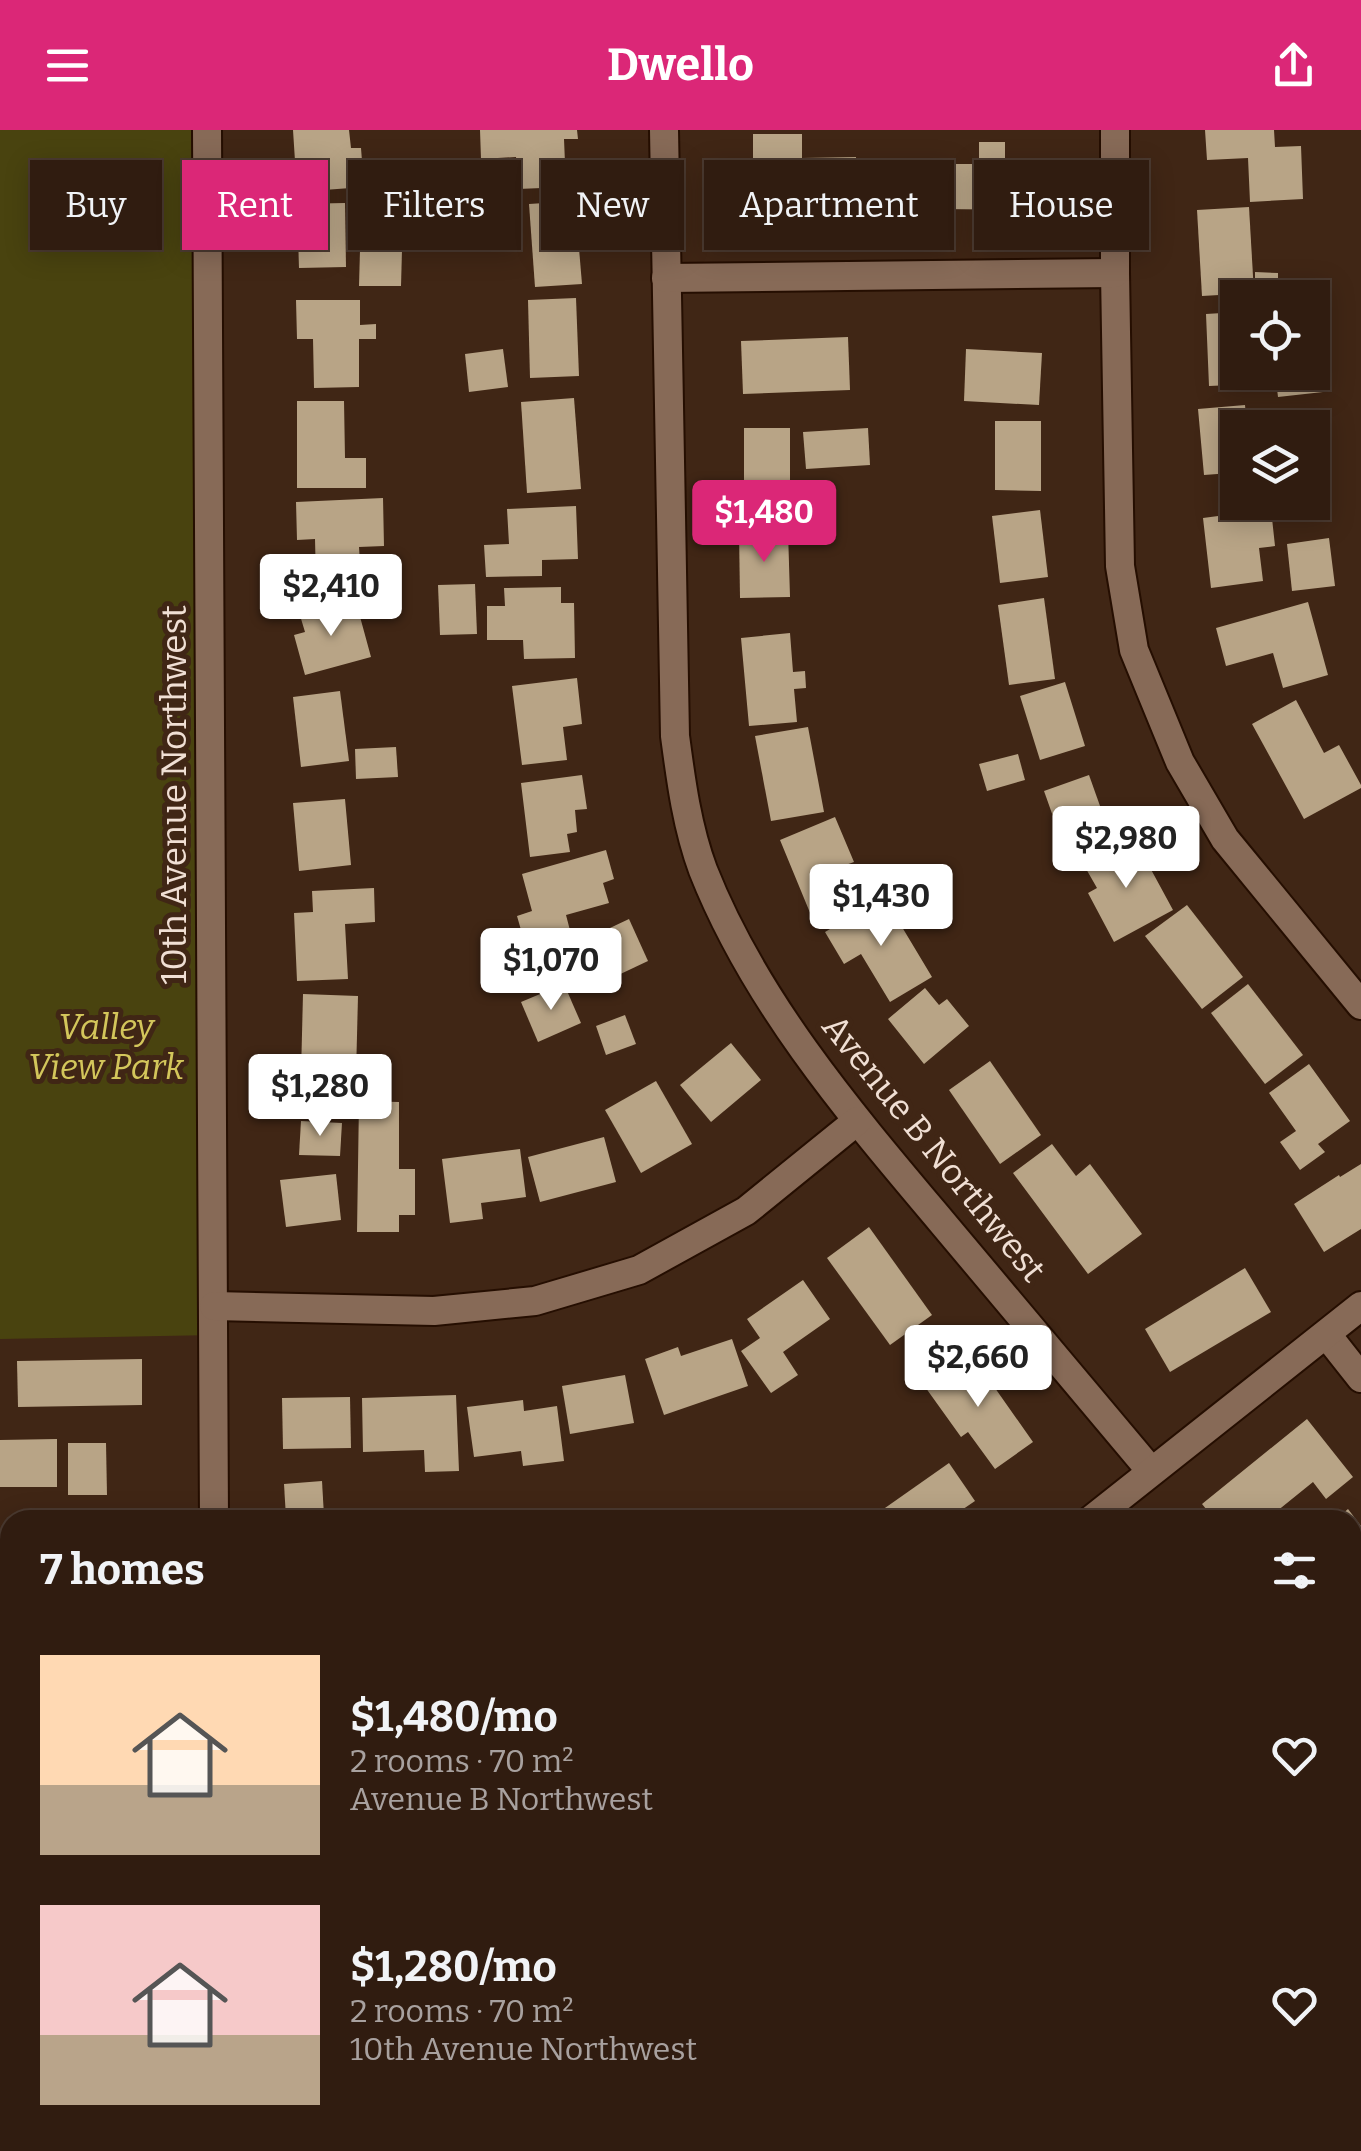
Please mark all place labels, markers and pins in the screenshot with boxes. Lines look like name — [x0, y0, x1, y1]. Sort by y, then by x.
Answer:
pin: $1,480 — [683, 480, 845, 565]
pin: $2,410 — [250, 554, 412, 639]
pin: $2,980 — [1045, 806, 1207, 891]
pin: $1,430 — [800, 864, 962, 949]
pin: $1,070 — [470, 928, 632, 1013]
pin: $1,280 — [239, 1054, 401, 1139]
pin: $2,660 — [897, 1325, 1059, 1410]

